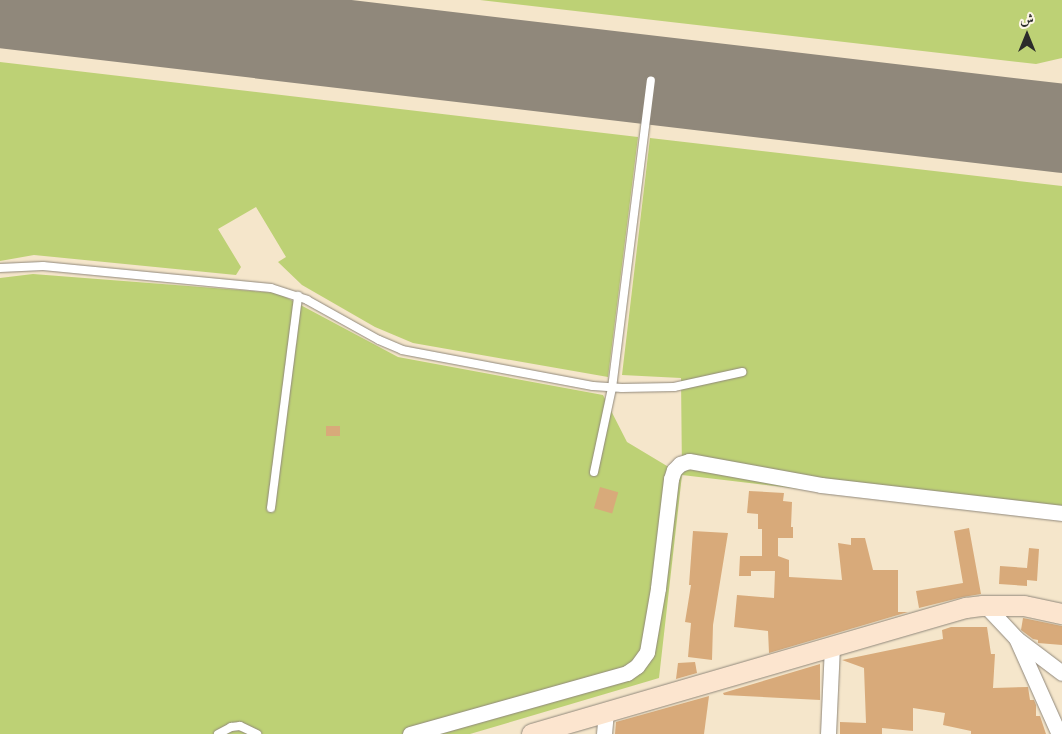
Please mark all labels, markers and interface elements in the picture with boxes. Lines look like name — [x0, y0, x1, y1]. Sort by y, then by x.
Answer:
north arrow — [1002, 10, 1052, 60]
text: ش — [1020, 11, 1034, 29]

